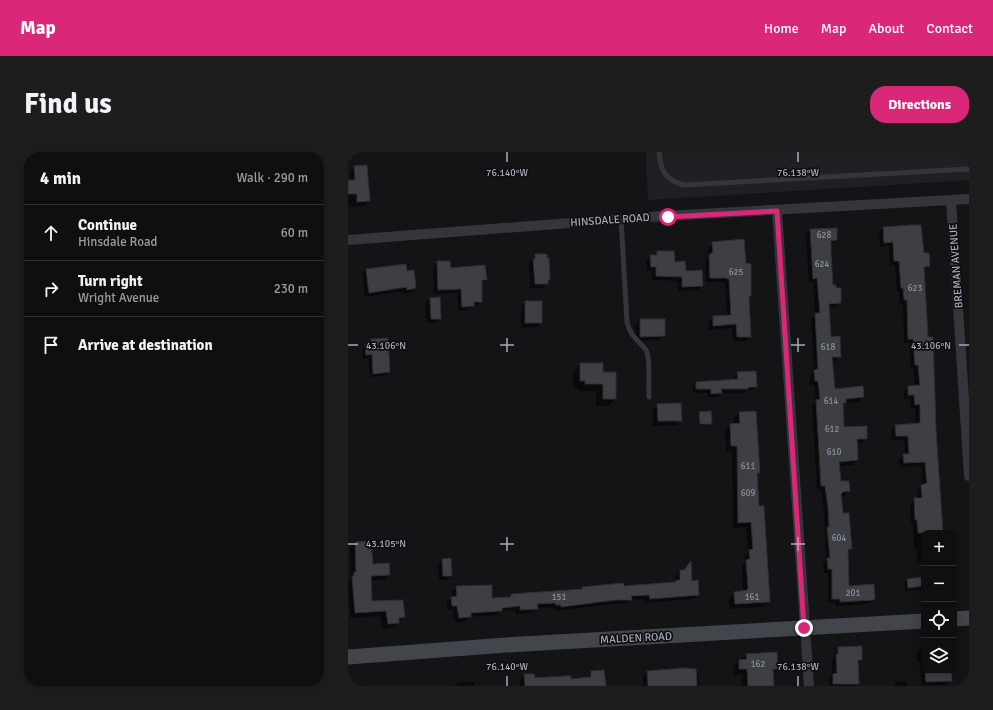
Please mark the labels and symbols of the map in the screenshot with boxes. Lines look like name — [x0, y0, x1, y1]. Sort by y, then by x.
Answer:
text: 76.140°W — [486, 167, 528, 179]
text: 76.138°W — [777, 167, 819, 179]
route start — [659, 208, 677, 226]
street label: HINSDALE ROAD — [570, 211, 650, 229]
street label: BREMAN AVENUE — [947, 223, 965, 309]
house number: 628 — [817, 230, 831, 241]
house number: 624 — [815, 259, 829, 270]
house number: 625 — [729, 267, 743, 278]
house number: 623 — [908, 283, 922, 294]
text: 43.106°N — [366, 340, 406, 352]
text: 43.106°N — [911, 340, 951, 352]
house number: 618 — [821, 342, 835, 353]
house number: 614 — [824, 396, 838, 407]
house number: 612 — [825, 424, 839, 435]
house number: 610 — [827, 447, 841, 458]
house number: 611 — [741, 461, 755, 472]
house number: 609 — [741, 488, 755, 499]
house number: 604 — [832, 533, 846, 544]
text: 43.105°N — [366, 538, 406, 550]
house number: 201 — [846, 588, 860, 599]
house number: 151 — [552, 592, 566, 603]
house number: 161 — [745, 592, 759, 603]
route end — [795, 619, 813, 637]
street label: MALDEN ROAD — [600, 630, 672, 646]
house number: 162 — [751, 659, 765, 670]
text: 76.140°W — [486, 661, 528, 673]
text: 76.138°W — [777, 661, 819, 673]

